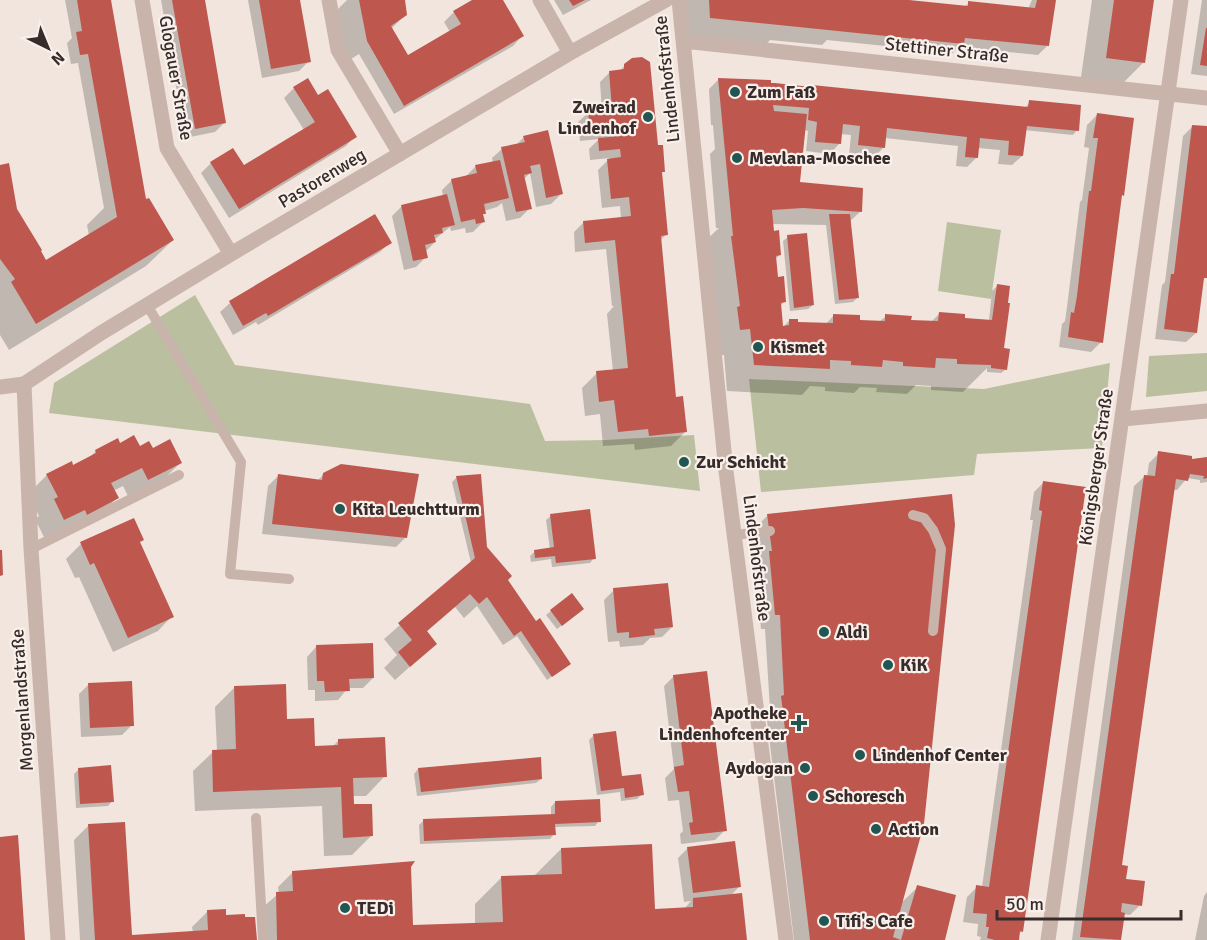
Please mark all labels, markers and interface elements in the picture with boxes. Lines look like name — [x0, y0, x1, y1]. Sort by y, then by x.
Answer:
street label: Glogauer Straße — [154, 14, 198, 142]
street label: Lindenhofstraße — [649, 15, 685, 143]
north arrow — [18, 18, 78, 78]
street label: Stettiner Straße — [884, 33, 1010, 67]
text: N — [47, 47, 68, 69]
place label: Zum Faß — [747, 81, 816, 103]
marker: Zum Faß — [728, 85, 742, 99]
place label: Zweirad Lindenhof — [557, 96, 637, 139]
marker: Zweirad Lindenhof — [641, 110, 655, 124]
street label: Pastorenweg — [274, 143, 370, 213]
place label: Mevlana-Moschee — [749, 147, 891, 169]
marker: Mevlana-Moschee — [730, 151, 744, 165]
place label: Kismet — [770, 336, 825, 358]
marker: Kismet — [751, 340, 765, 354]
street label: Königsberger Straße — [1074, 387, 1118, 547]
place label: Zur Schicht — [696, 451, 786, 473]
marker: Zur Schicht — [677, 455, 691, 469]
street label: Lindenhofstraße — [738, 493, 776, 623]
place label: Kita Leuchtturm — [352, 498, 480, 520]
marker: Kita Leuchtturm — [333, 502, 347, 516]
place label: Aldi — [836, 621, 868, 643]
marker: Aldi — [817, 625, 831, 639]
street label: Morgenlandstraße — [6, 628, 38, 772]
place label: KiK — [900, 654, 929, 676]
marker: KiK — [881, 658, 895, 672]
place label: Apotheke Lindenhofcenter — [659, 702, 788, 745]
marker: Apotheke Lindenhofcenter — [792, 716, 806, 730]
place label: Lindenhof Center — [872, 744, 1008, 766]
marker: Lindenhof Center — [853, 748, 867, 762]
place label: Aydogan — [725, 757, 793, 779]
marker: Aydogan — [798, 761, 812, 775]
place label: Schoresch — [825, 785, 905, 807]
marker: Schoresch — [806, 789, 820, 803]
place label: Action — [888, 818, 939, 840]
marker: Action — [869, 822, 883, 836]
scale bar — [997, 883, 1182, 921]
text: 50 m — [1006, 893, 1044, 915]
place label: TEDi — [357, 897, 394, 919]
marker: TEDi — [338, 901, 352, 915]
place label: Tifi's Cafe — [836, 910, 913, 932]
marker: Tifi's Cafe — [817, 914, 831, 928]

